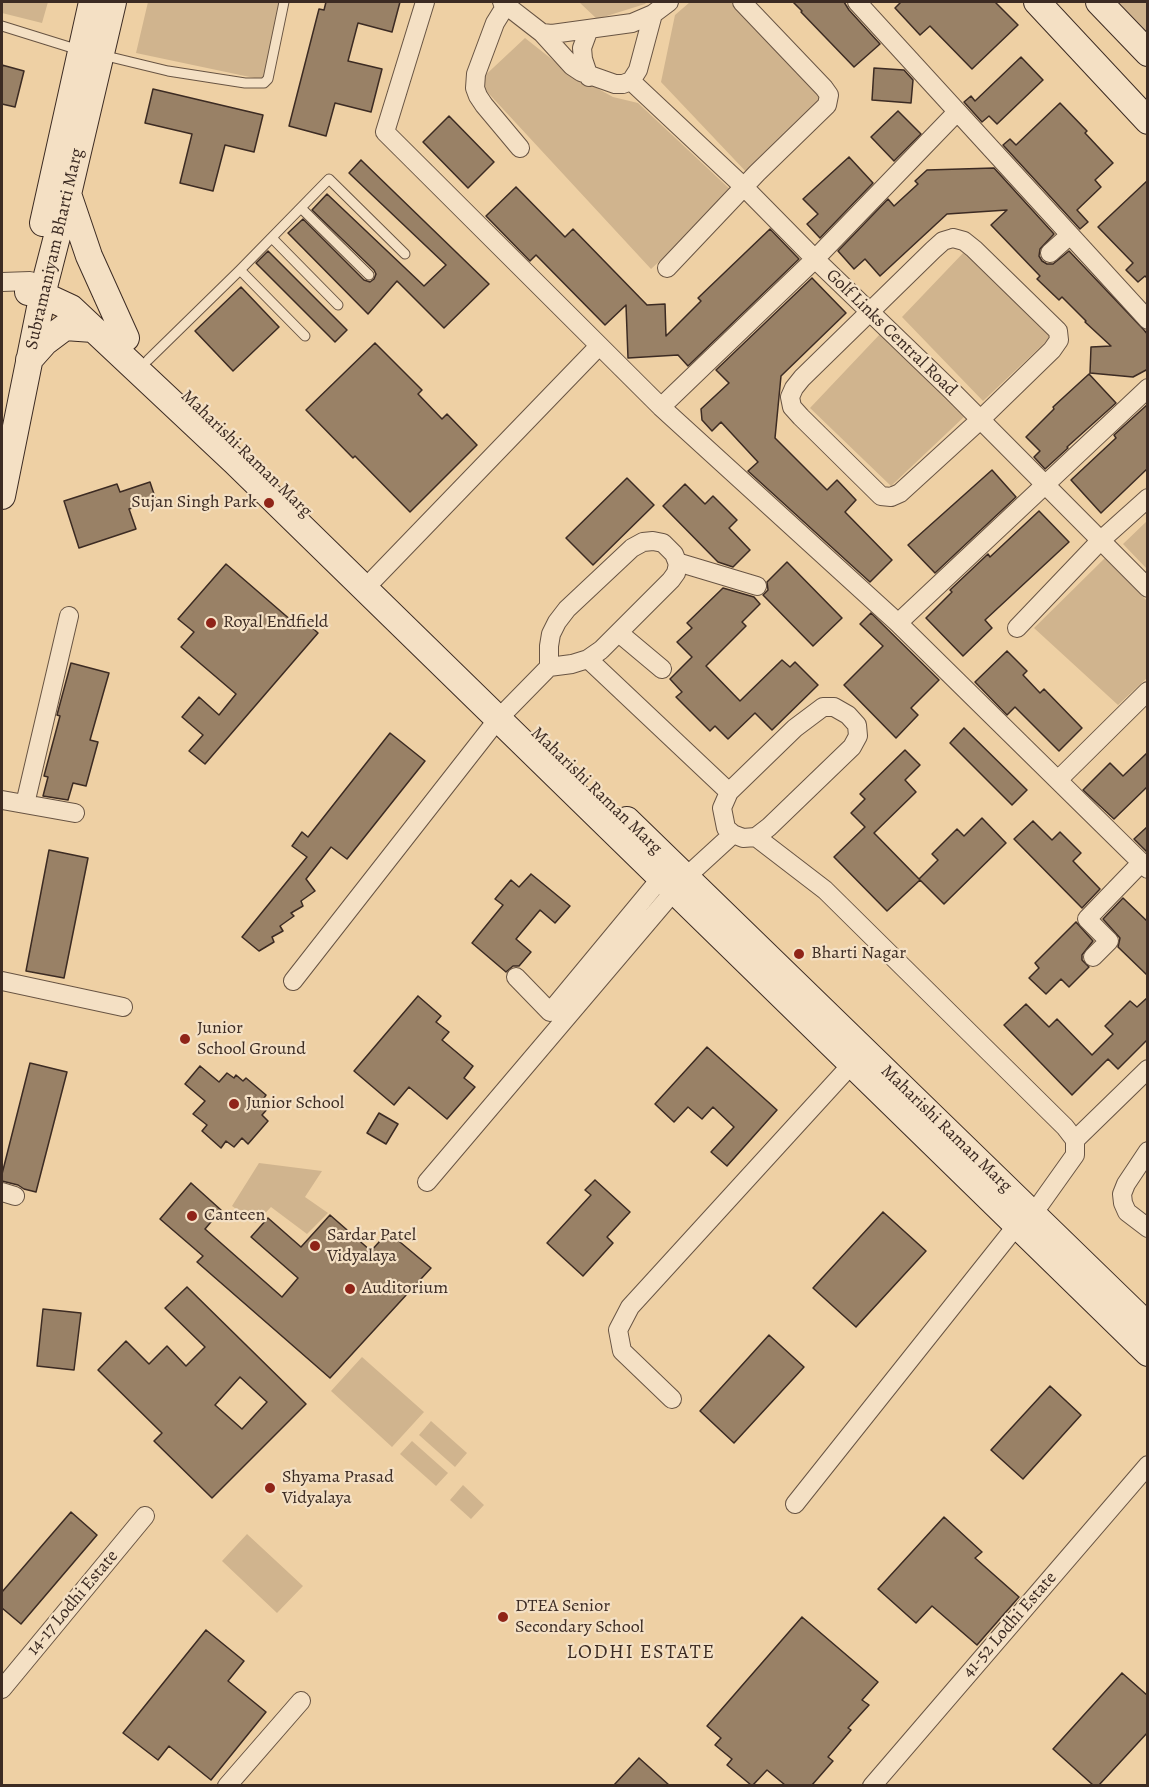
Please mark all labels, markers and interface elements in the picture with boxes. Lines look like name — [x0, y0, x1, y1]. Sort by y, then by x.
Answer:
street label: Subramaniyam Bharti Marg — [21, 146, 89, 352]
street label: Golf Links Central Road — [821, 265, 961, 401]
street label: Maharishi Raman Marg — [176, 386, 316, 522]
place label: Sujan Singh Park — [131, 492, 257, 514]
marker: Sujan Singh Park — [262, 496, 276, 510]
place label: Royal Endfield — [223, 612, 329, 634]
marker: Royal Endfield — [204, 616, 218, 630]
street label: Maharishi Raman Marg — [526, 723, 666, 859]
place label: Bharti Nagar — [811, 943, 906, 965]
marker: Bharti Nagar — [792, 947, 806, 961]
place label: Junior School Ground — [197, 1018, 306, 1060]
marker: Junior School Ground — [178, 1032, 192, 1046]
street label: Maharishi Raman Marg — [876, 1061, 1016, 1197]
place label: Junior School — [246, 1093, 344, 1115]
marker: Junior School — [227, 1097, 241, 1111]
place label: Canteen — [204, 1205, 265, 1227]
marker: Canteen — [185, 1209, 199, 1223]
place label: Sardar Patel Vidyalaya — [327, 1225, 416, 1268]
marker: Sardar Patel Vidyalaya — [308, 1239, 322, 1253]
place label: Auditorium — [362, 1278, 448, 1300]
marker: Auditorium — [343, 1282, 357, 1296]
place label: Shyama Prasad Vidyalaya — [282, 1467, 394, 1510]
marker: Shyama Prasad Vidyalaya — [263, 1481, 277, 1495]
street label: 14-17 Lodhi Estate — [23, 1546, 123, 1660]
street label: 41-52 Lodhi Estate — [958, 1568, 1062, 1682]
place label: DTEA Senior Secondary School — [515, 1596, 644, 1638]
marker: DTEA Senior Secondary School — [496, 1610, 510, 1624]
district label: LODHI ESTATE — [566, 1641, 716, 1665]

